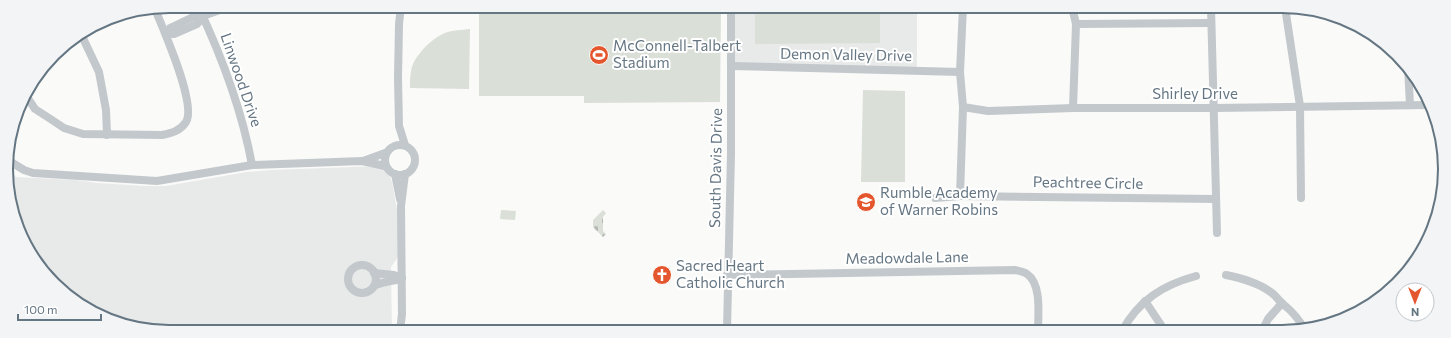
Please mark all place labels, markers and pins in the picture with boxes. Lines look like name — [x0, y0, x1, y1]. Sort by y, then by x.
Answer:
place label: McConnell-Talbert Stadium — [613, 36, 741, 71]
sports icon: McConnell-Talbert Stadium — [588, 44, 610, 66]
place label: Rumble Academy of Warner Robins — [880, 183, 998, 218]
school or university icon: Rumble Academy of Warner Robins — [855, 191, 877, 213]
place label: Sacred Heart Catholic Church — [676, 256, 785, 291]
church icon: Sacred Heart Catholic Church — [651, 264, 673, 286]

